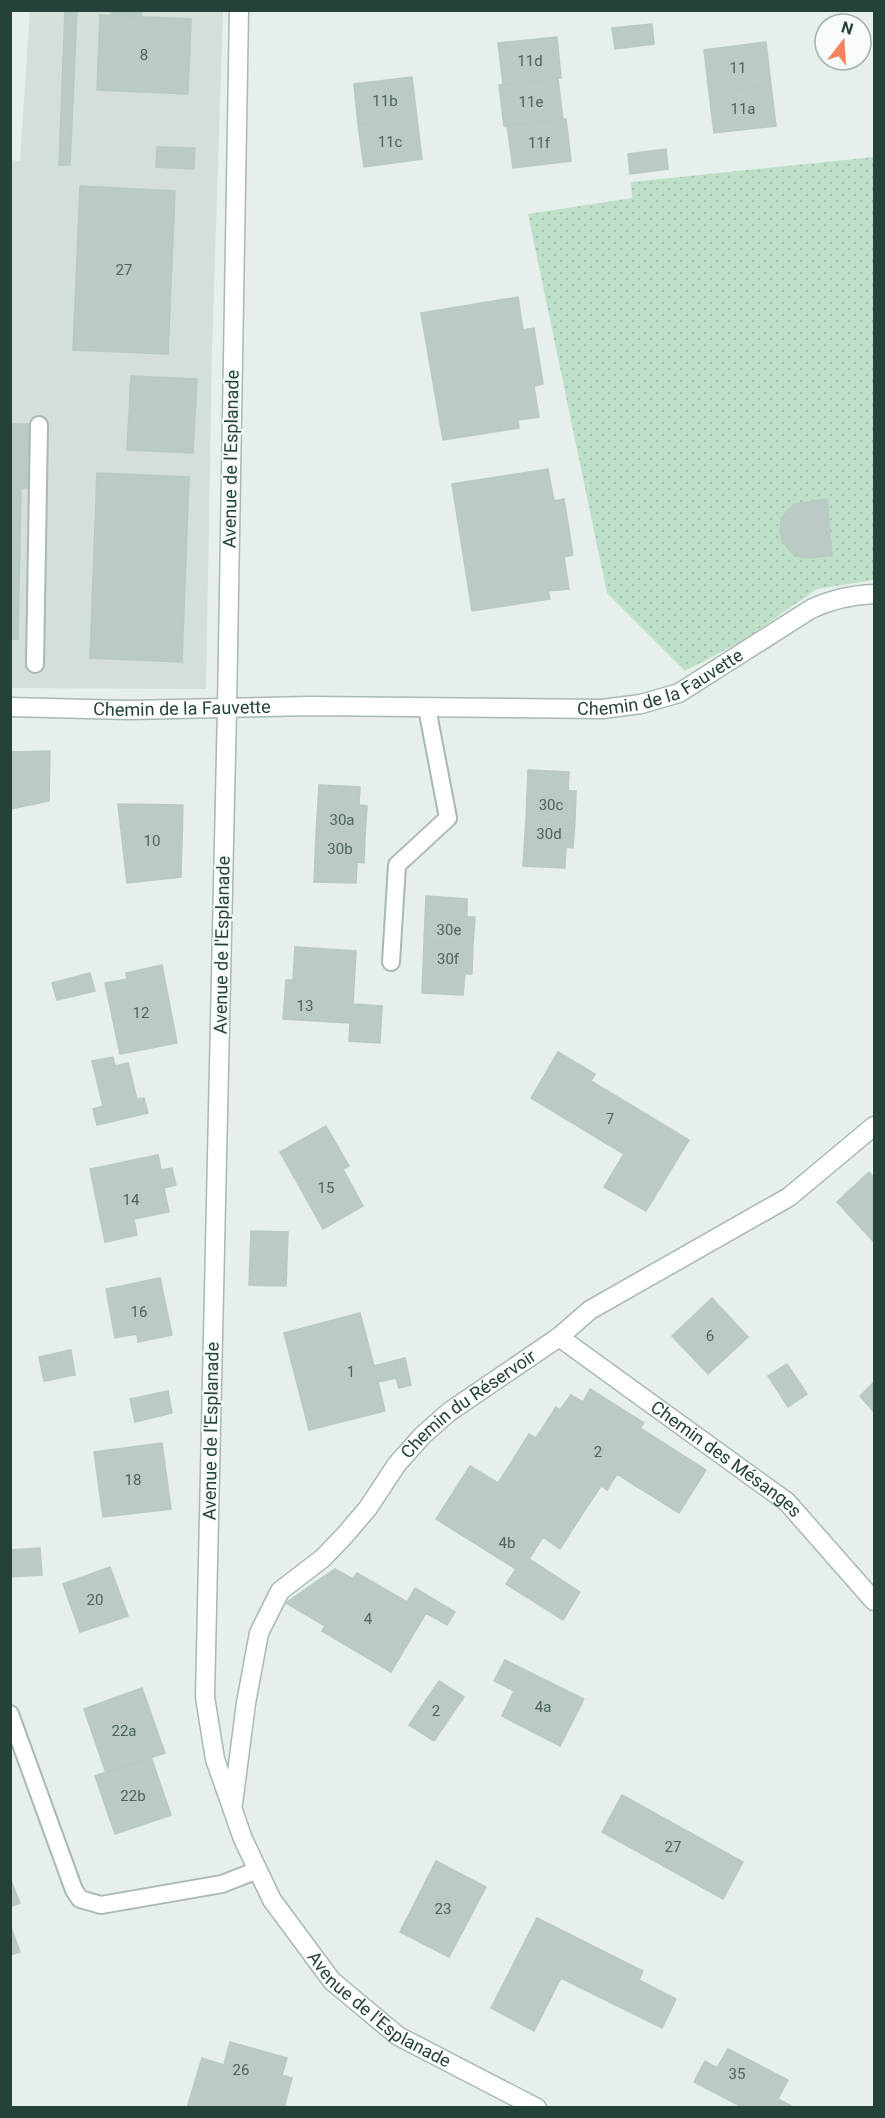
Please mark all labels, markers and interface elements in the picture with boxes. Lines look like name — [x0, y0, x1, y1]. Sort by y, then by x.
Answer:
north arrow — [813, 12, 873, 72]
text: N — [839, 17, 855, 39]
house number: 8 — [140, 46, 148, 64]
house number: 11d — [517, 52, 543, 70]
house number: 11 — [730, 59, 746, 77]
house number: 11b — [372, 92, 398, 110]
house number: 11e — [519, 93, 543, 111]
house number: 11a — [730, 100, 756, 118]
house number: 11c — [378, 133, 403, 151]
house number: 11f — [528, 134, 551, 152]
house number: 27 — [116, 261, 132, 279]
street label: Avenue de l'Esplanade — [218, 370, 243, 548]
street label: Chemin de la Fauvette — [577, 644, 747, 719]
street label: Chemin de la Fauvette — [93, 696, 271, 720]
house number: 30c — [539, 796, 564, 814]
house number: 30a — [329, 811, 355, 829]
house number: 30d — [536, 825, 562, 843]
house number: 10 — [144, 832, 160, 850]
house number: 30b — [327, 840, 353, 858]
street label: Avenue de l'Esplanade — [209, 856, 234, 1034]
house number: 30e — [437, 921, 461, 939]
house number: 30f — [437, 950, 460, 968]
house number: 13 — [297, 997, 313, 1015]
house number: 12 — [133, 1004, 149, 1022]
house number: 7 — [606, 1110, 614, 1128]
house number: 15 — [318, 1179, 334, 1197]
house number: 14 — [123, 1191, 140, 1209]
house number: 16 — [131, 1303, 147, 1321]
house number: 6 — [706, 1327, 714, 1345]
street label: Avenue de l'Esplanade — [198, 1342, 223, 1520]
street label: Chemin du Réservoir — [396, 1345, 540, 1462]
house number: 1 — [347, 1363, 355, 1381]
street label: Chemin des Mésanges — [647, 1396, 806, 1521]
house number: 2 — [594, 1443, 602, 1461]
house number: 18 — [125, 1471, 141, 1489]
house number: 4b — [499, 1534, 515, 1552]
house number: 20 — [87, 1591, 103, 1609]
house number: 4 — [364, 1610, 373, 1628]
house number: 4a — [535, 1698, 551, 1716]
house number: 2 — [432, 1702, 440, 1720]
house number: 22a — [111, 1722, 137, 1740]
house number: 22b — [120, 1787, 146, 1805]
house number: 27 — [665, 1838, 681, 1856]
house number: 23 — [435, 1900, 451, 1918]
street label: Avenue de l'Esplanade — [303, 1947, 455, 2072]
house number: 26 — [233, 2061, 249, 2079]
house number: 35 — [729, 2065, 745, 2083]

